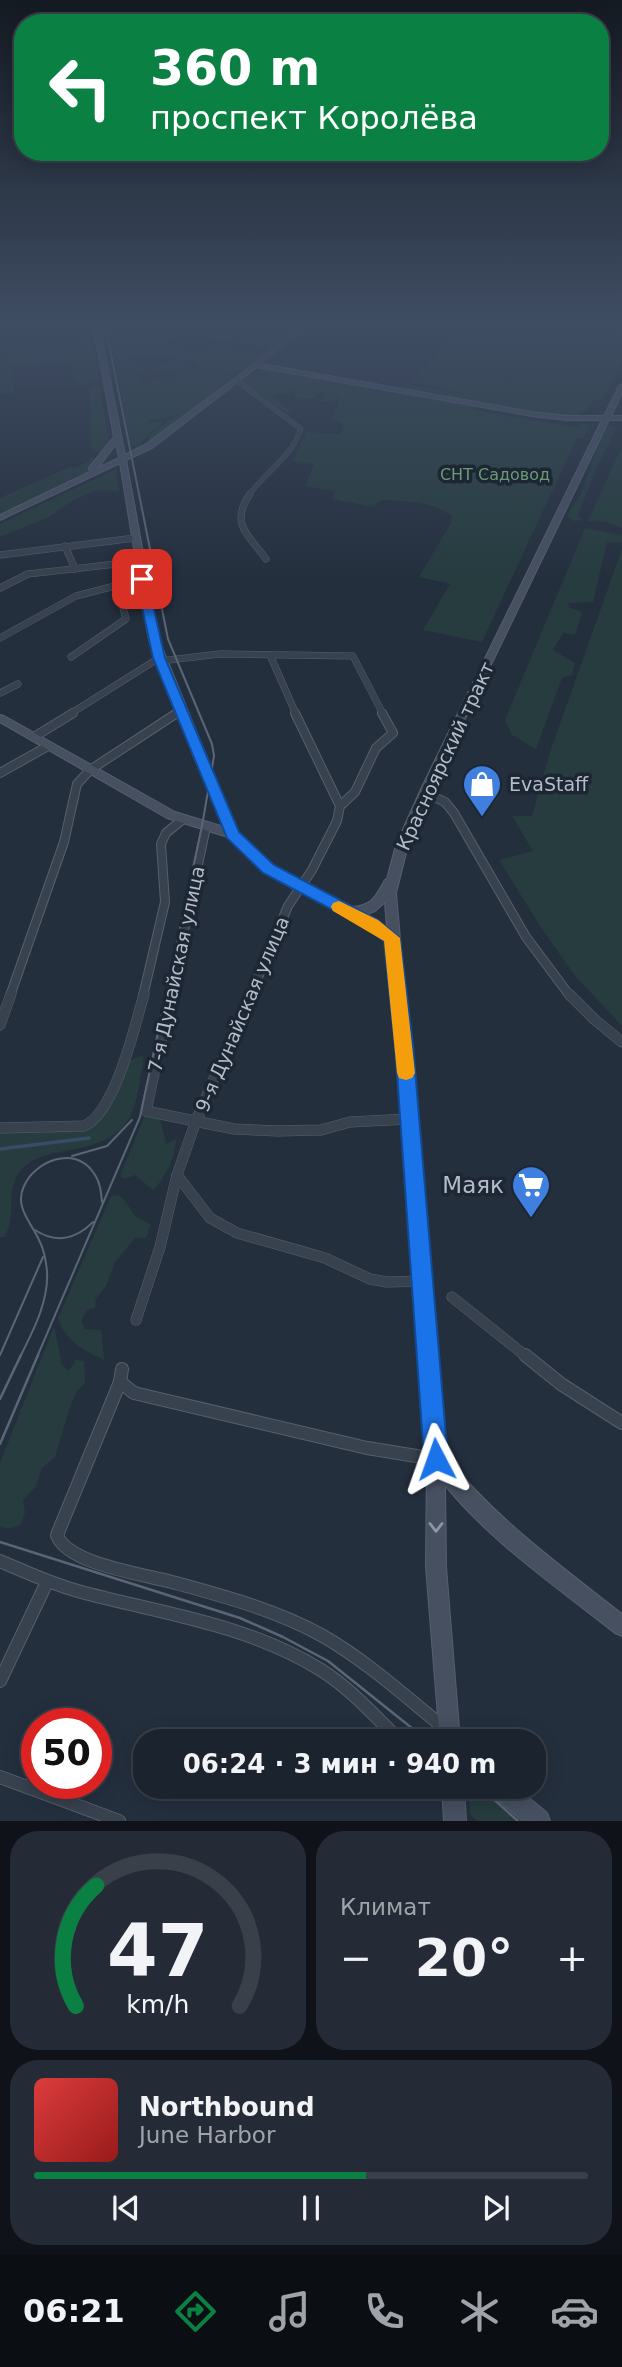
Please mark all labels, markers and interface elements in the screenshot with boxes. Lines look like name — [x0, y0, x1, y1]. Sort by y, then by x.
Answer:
text: 360 m — [150, 40, 320, 97]
icon: left — [35, 42, 126, 133]
text: проспект Королёва — [150, 99, 478, 137]
park label: СНТ Садовод — [440, 465, 550, 484]
pin — [112, 549, 172, 609]
icon: arrive — [123, 560, 161, 598]
street label: Красноярский тракт — [392, 658, 498, 854]
shop icon: EvaStaff — [461, 763, 503, 818]
place label: EvaStaff — [509, 773, 589, 795]
street label: 7-я Дунайская улица — [143, 864, 209, 1074]
street label: 9-я Дунайская улица — [191, 913, 293, 1115]
supermarket icon: Маяк — [510, 1164, 552, 1219]
place label: Маяк — [442, 1172, 504, 1198]
position arrow — [399, 1422, 473, 1496]
one-way arrow — [428, 1522, 444, 1533]
speed limit sign: 50 — [21, 1708, 112, 1799]
text: 06:24 · 3 мин · 940 m — [183, 1749, 496, 1779]
text: Климат — [340, 1894, 431, 1920]
text: 47 — [107, 1909, 209, 1994]
text: 20° — [415, 1928, 513, 1988]
text: − — [340, 1936, 372, 1980]
text: + — [556, 1936, 588, 1980]
text: km/h — [126, 1990, 190, 2019]
text: Northbound — [139, 2092, 315, 2122]
text: June Harbor — [139, 2122, 275, 2148]
icon: previous — [107, 2189, 145, 2227]
icon: pause — [292, 2189, 330, 2227]
icon: next — [477, 2189, 515, 2227]
icon: directions — [171, 2287, 220, 2336]
icon: music — [265, 2287, 314, 2336]
icon: phone — [360, 2287, 409, 2336]
icon: climate — [455, 2287, 504, 2336]
icon: car — [550, 2287, 599, 2336]
text: 06:21 — [23, 2292, 125, 2330]

